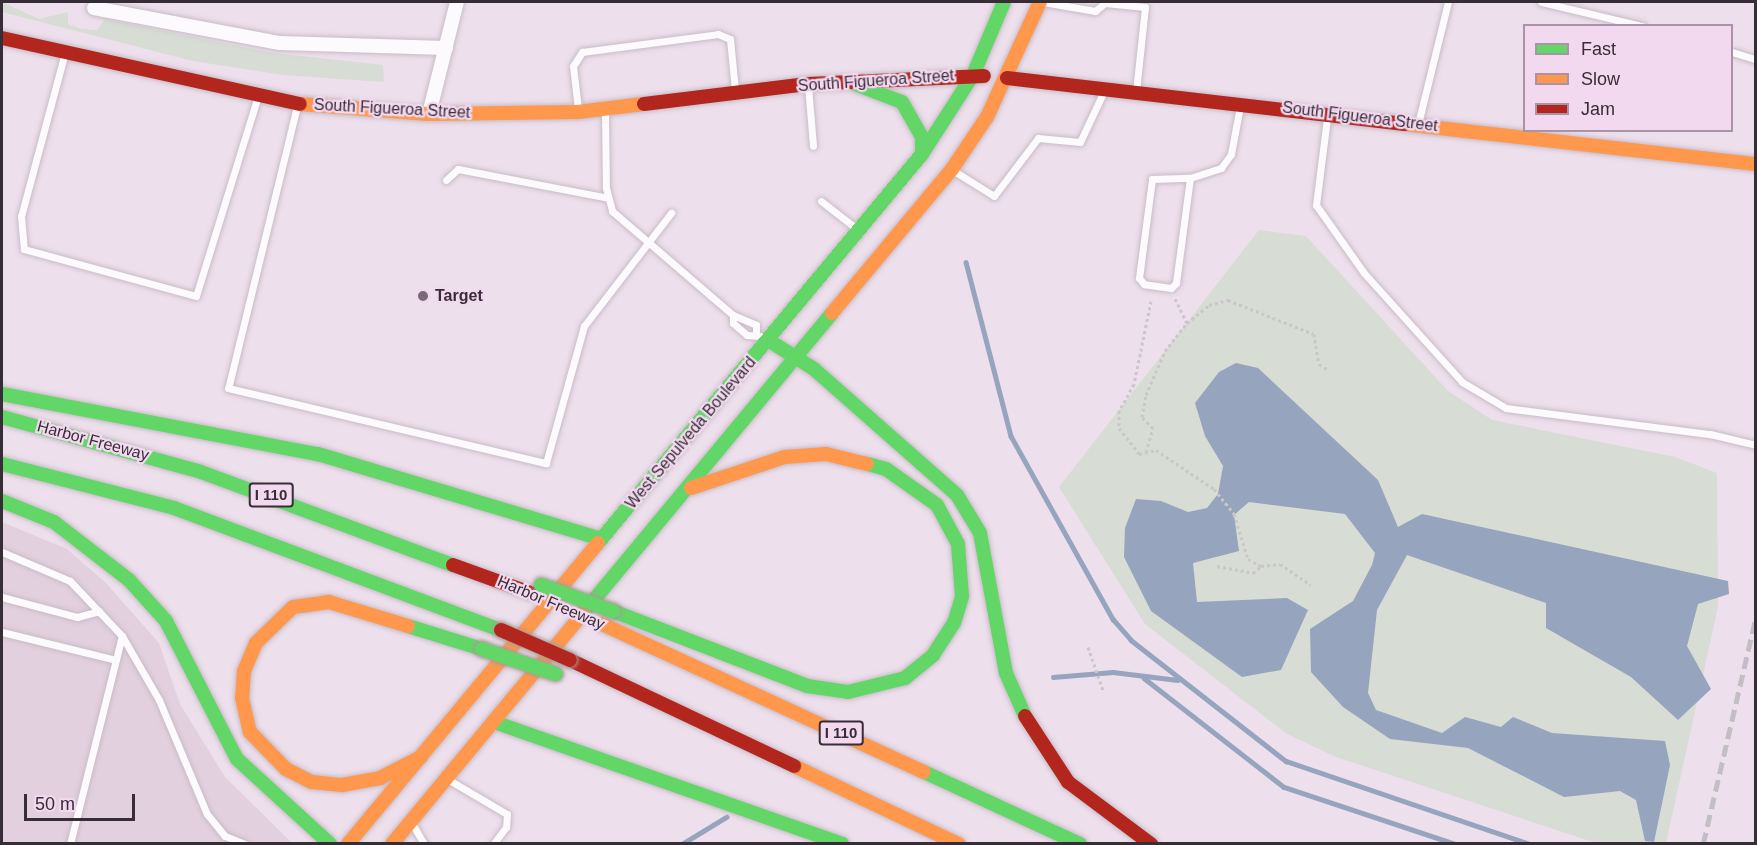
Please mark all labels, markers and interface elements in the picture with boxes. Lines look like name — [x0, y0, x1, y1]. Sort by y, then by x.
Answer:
legend — [1523, 24, 1733, 132]
text: Fast — [1581, 39, 1616, 59]
street label: South Figueroa Street — [797, 66, 955, 96]
text: Slow — [1581, 69, 1620, 89]
street label: South Figueroa Street — [313, 95, 471, 123]
street label: South Figueroa Street — [1281, 98, 1439, 136]
text: Jam — [1581, 99, 1615, 119]
place label: Target — [435, 286, 483, 306]
marker: Target — [416, 289, 430, 303]
street label: West Sepulveda Boulevard — [622, 353, 760, 513]
street label: Harbor Freeway — [35, 417, 151, 465]
road number: I 110 — [248, 483, 294, 507]
street label: Harbor Freeway — [494, 572, 608, 634]
road number: I 110 — [818, 721, 864, 745]
scale bar — [27, 782, 138, 820]
text: 50 m — [35, 794, 75, 814]

